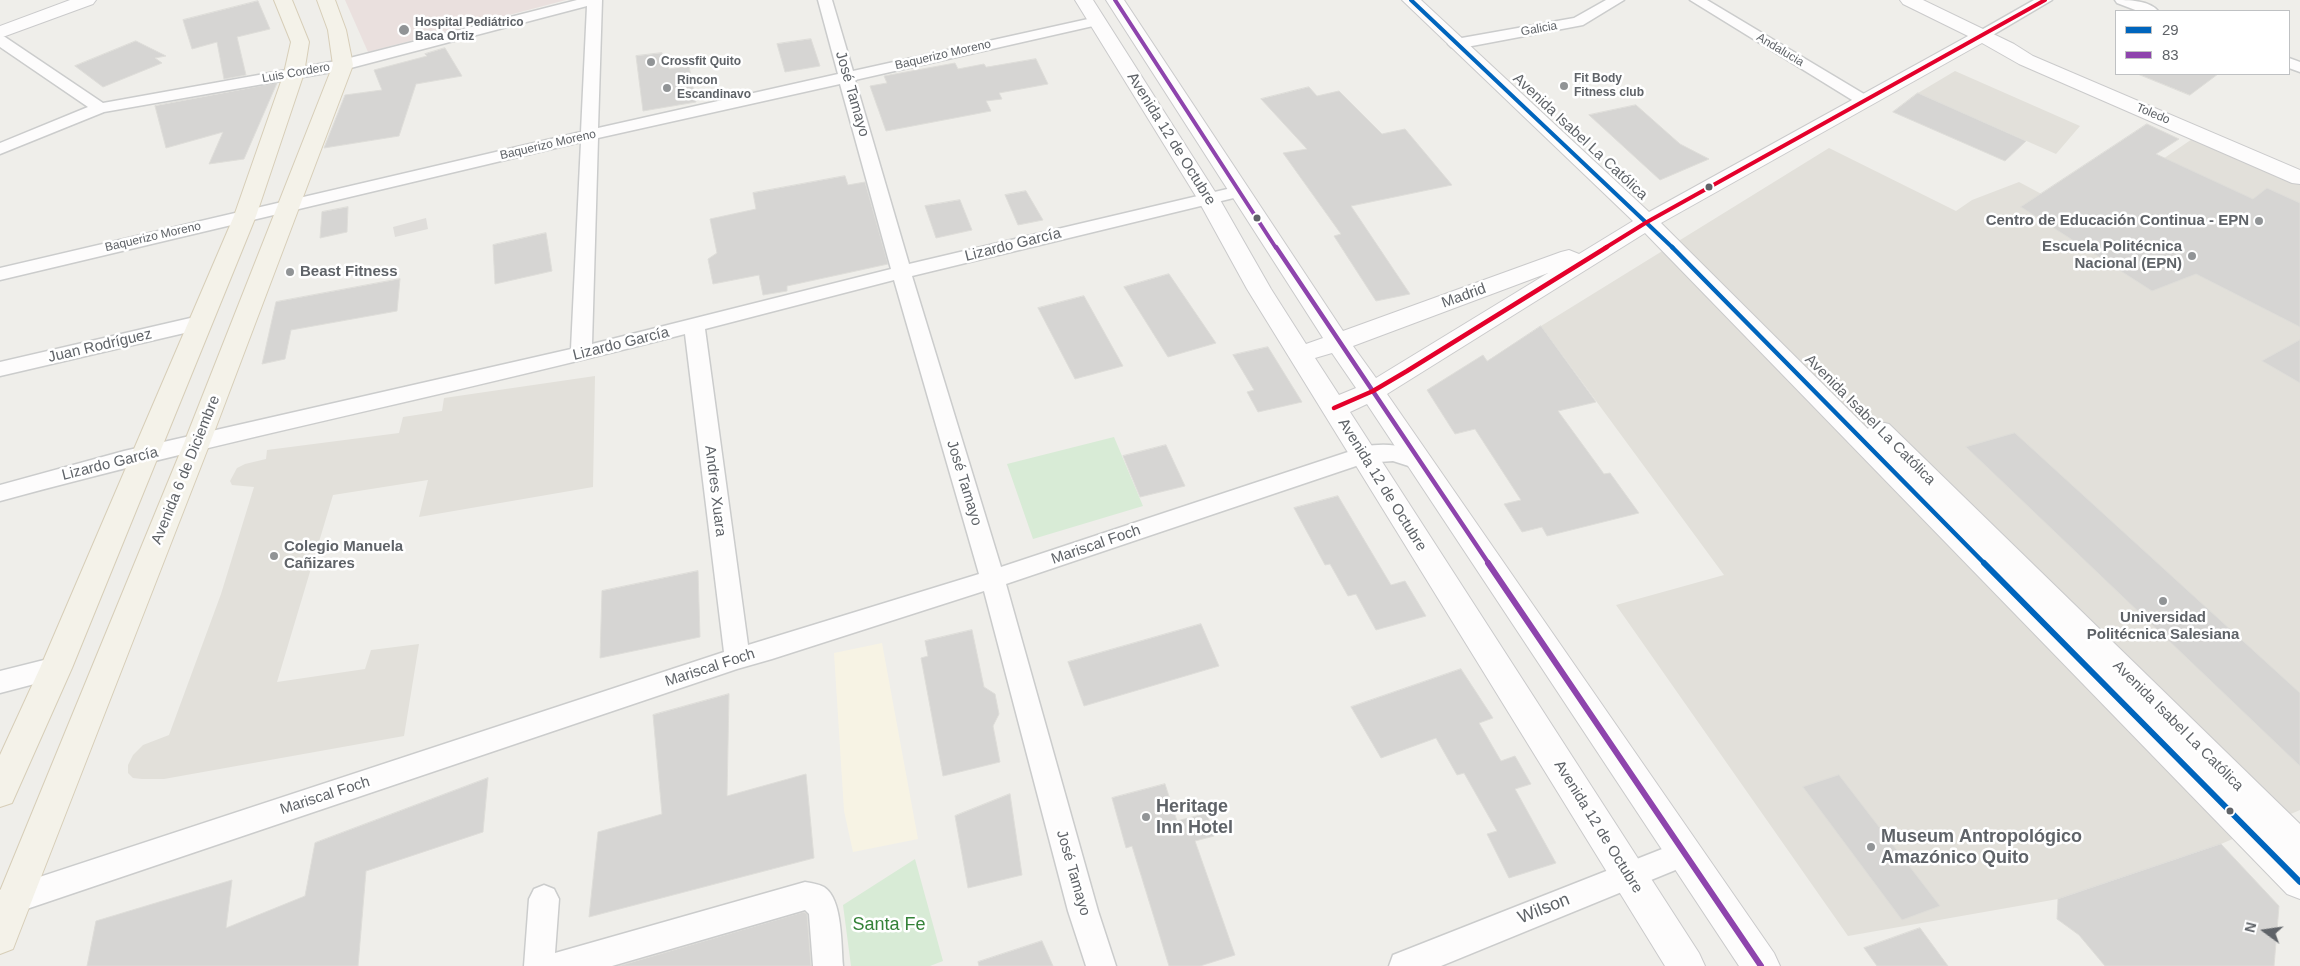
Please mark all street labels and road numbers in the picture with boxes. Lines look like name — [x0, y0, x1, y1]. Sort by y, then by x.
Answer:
street label: Galicia — [1520, 19, 1558, 39]
street label: Andalucia — [1754, 30, 1806, 70]
street label: Baquerizo Moreno — [894, 37, 992, 73]
street label: José Tamayo — [831, 49, 873, 139]
street label: Luis Cordero — [261, 60, 331, 86]
street label: Avenida 12 de Octubre — [1123, 69, 1219, 209]
street label: Avenida Isabel La Católica — [1509, 70, 1651, 204]
street label: Toledo — [2134, 100, 2172, 128]
street label: Baquerizo Moreno — [499, 127, 597, 163]
street label: Baquerizo Moreno — [104, 219, 202, 255]
street label: Lizardo García — [963, 224, 1063, 266]
street label: Madrid — [1439, 280, 1489, 312]
street label: Lizardo García — [571, 323, 671, 365]
street label: Juan Rodríguez — [46, 325, 154, 367]
street label: Avenida Isabel La Católica — [1801, 351, 1939, 489]
street label: Avenida 6 de Diciembre — [148, 393, 224, 547]
street label: Avenida 12 de Octubre — [1334, 415, 1430, 555]
street label: José Tamayo — [942, 438, 986, 528]
street label: Lizardo García — [60, 443, 160, 485]
street label: Andres Xuara — [700, 444, 730, 538]
street label: Mariscal Foch — [1049, 521, 1143, 569]
street label: Mariscal Foch — [663, 645, 757, 691]
street label: Avenida Isabel La Católica — [2109, 657, 2247, 795]
street label: Avenida 12 de Octubre — [1550, 757, 1646, 897]
street label: Mariscal Foch — [278, 773, 372, 819]
street label: José Tamayo — [1052, 828, 1094, 918]
street label: Wilson — [1515, 889, 1573, 929]

